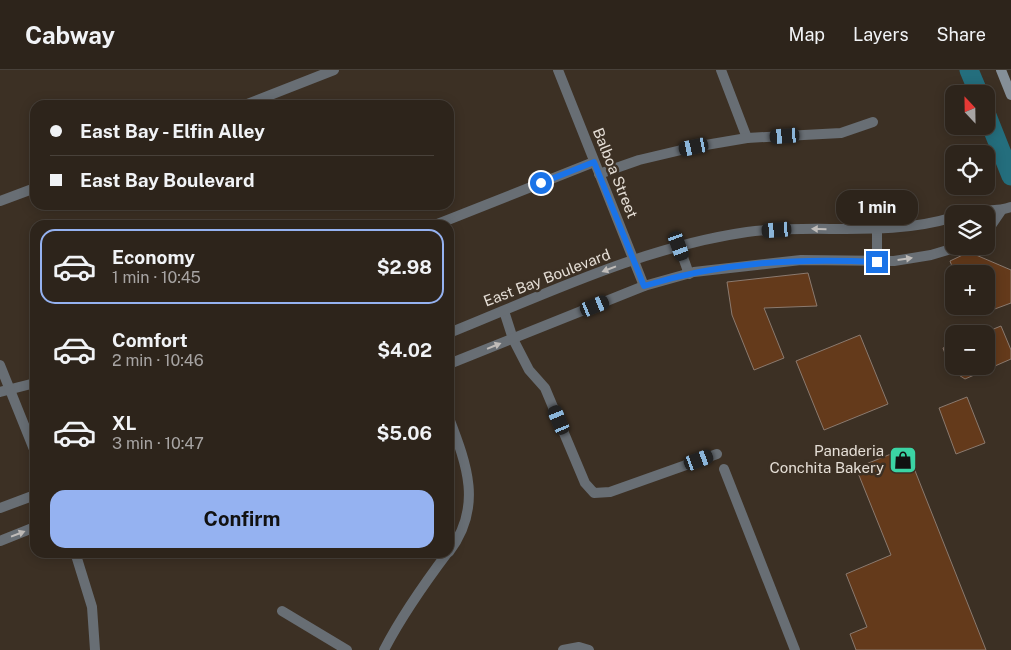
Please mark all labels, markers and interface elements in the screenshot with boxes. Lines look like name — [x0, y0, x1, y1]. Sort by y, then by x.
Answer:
text: Cabway — [25, 21, 115, 49]
text: Map — [789, 24, 825, 45]
text: Layers — [853, 24, 909, 45]
text: Share — [937, 24, 986, 45]
north arrow — [945, 85, 995, 135]
map controls — [945, 85, 995, 375]
text: East Bay - Elfin Alley — [80, 120, 265, 142]
street label: Balboa Street — [590, 125, 641, 221]
car — [769, 127, 800, 145]
car — [677, 137, 710, 157]
button: locate — [945, 145, 995, 195]
text: East Bay Boulevard — [80, 169, 254, 191]
route start — [530, 172, 552, 194]
callout: 1 min — [836, 190, 918, 224]
text: 1 min — [858, 198, 896, 217]
button: layers — [945, 205, 995, 255]
car — [761, 221, 792, 239]
one-way arrow — [811, 224, 827, 232]
car — [666, 229, 691, 263]
icon: car — [52, 244, 97, 289]
text: Economy — [112, 246, 195, 268]
street label: East Bay Boulevard — [481, 246, 613, 310]
route end — [866, 251, 888, 273]
one-way arrow — [897, 255, 913, 263]
text: $2.98 — [377, 256, 432, 278]
button: + — [945, 265, 995, 315]
one-way arrow — [602, 266, 617, 274]
text: 1 min · 10:45 — [112, 268, 201, 287]
car — [578, 293, 611, 319]
button: − — [945, 325, 995, 375]
icon: car — [52, 327, 97, 372]
text: Comfort — [112, 329, 188, 351]
text: $4.02 — [377, 339, 432, 361]
one-way arrow — [487, 342, 501, 350]
text: 2 min · 10:46 — [112, 351, 204, 370]
car — [546, 403, 571, 437]
icon: car — [52, 410, 97, 455]
text: XL — [112, 412, 137, 434]
text: $5.06 — [376, 422, 432, 444]
text: 3 min · 10:47 — [112, 434, 204, 453]
place label: Panaderia Conchita Bakery — [769, 442, 884, 476]
shop icon: Panaderia Conchita Bakery — [888, 445, 918, 475]
car — [682, 448, 715, 472]
button: Confirm — [50, 490, 434, 548]
one-way arrow — [10, 530, 25, 537]

